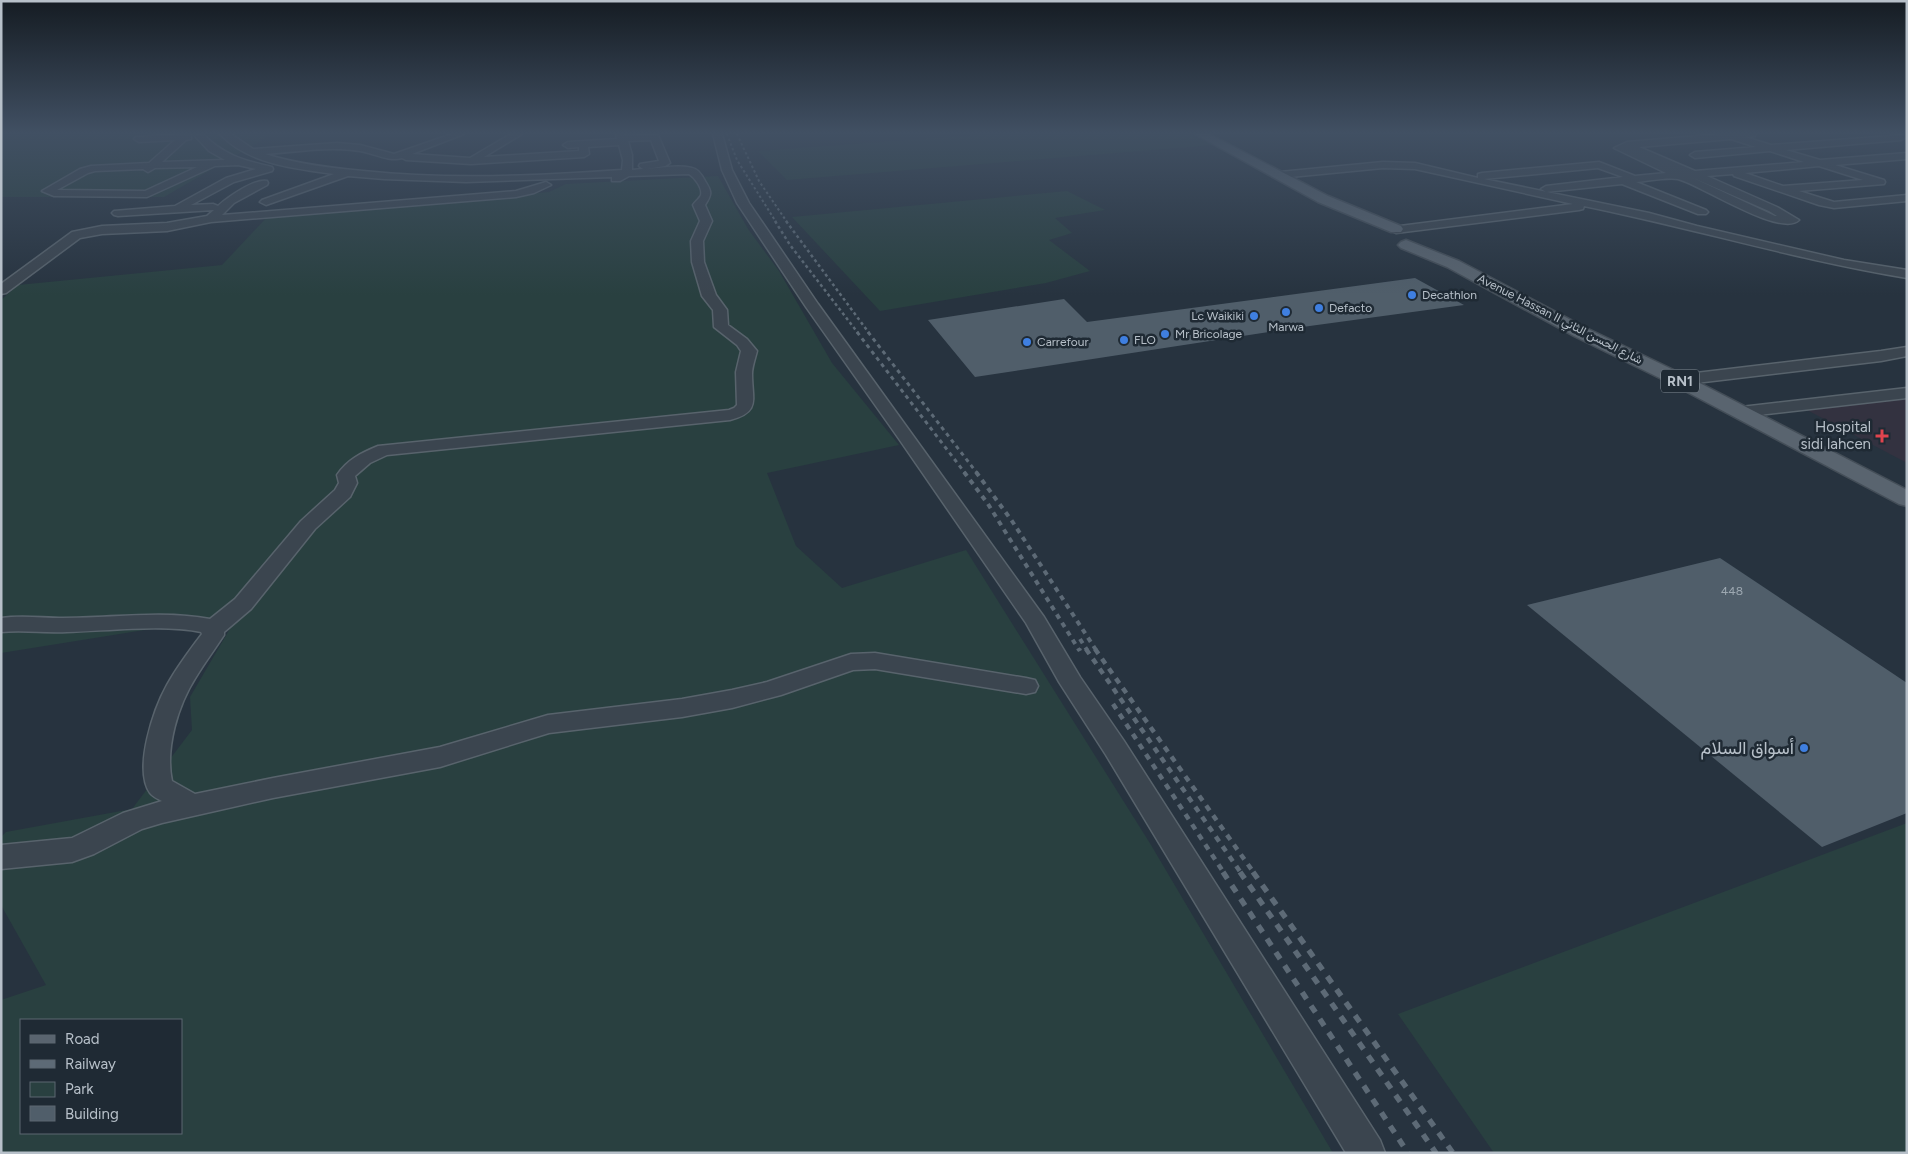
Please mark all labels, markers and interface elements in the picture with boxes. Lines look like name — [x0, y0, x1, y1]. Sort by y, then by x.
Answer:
street label: Avenue Hassan II شارع الحسن الثاني — [1474, 271, 1645, 370]
place label: Decathlon — [1422, 288, 1477, 302]
marker: Decathlon — [1406, 289, 1418, 301]
place label: Defacto — [1329, 301, 1372, 315]
marker: Defacto — [1313, 302, 1325, 314]
marker: Marwa — [1280, 306, 1292, 318]
place label: Lc Waikiki — [1191, 309, 1244, 323]
marker: Lc Waikiki — [1248, 310, 1260, 322]
place label: Marwa — [1268, 320, 1304, 334]
place label: Mr Bricolage — [1175, 327, 1243, 341]
marker: Mr Bricolage — [1159, 328, 1171, 340]
place label: FLO — [1134, 333, 1156, 347]
marker: FLO — [1118, 334, 1130, 346]
place label: Carrefour — [1037, 335, 1089, 349]
marker: Carrefour — [1021, 336, 1033, 348]
road number: RN1 — [1661, 370, 1699, 392]
place label: Hospital sidi lahcen — [1801, 418, 1871, 453]
marker: Hospital sidi lahcen — [1875, 429, 1889, 443]
house number: 448 — [1721, 584, 1743, 598]
place label: أسواق السلام — [1700, 737, 1794, 760]
marker: أسواق السلام — [1798, 742, 1810, 754]
legend — [20, 1019, 182, 1134]
text: Road — [65, 1030, 100, 1048]
text: Railway — [65, 1055, 116, 1073]
text: Park — [65, 1080, 94, 1098]
text: Building — [65, 1105, 119, 1123]

